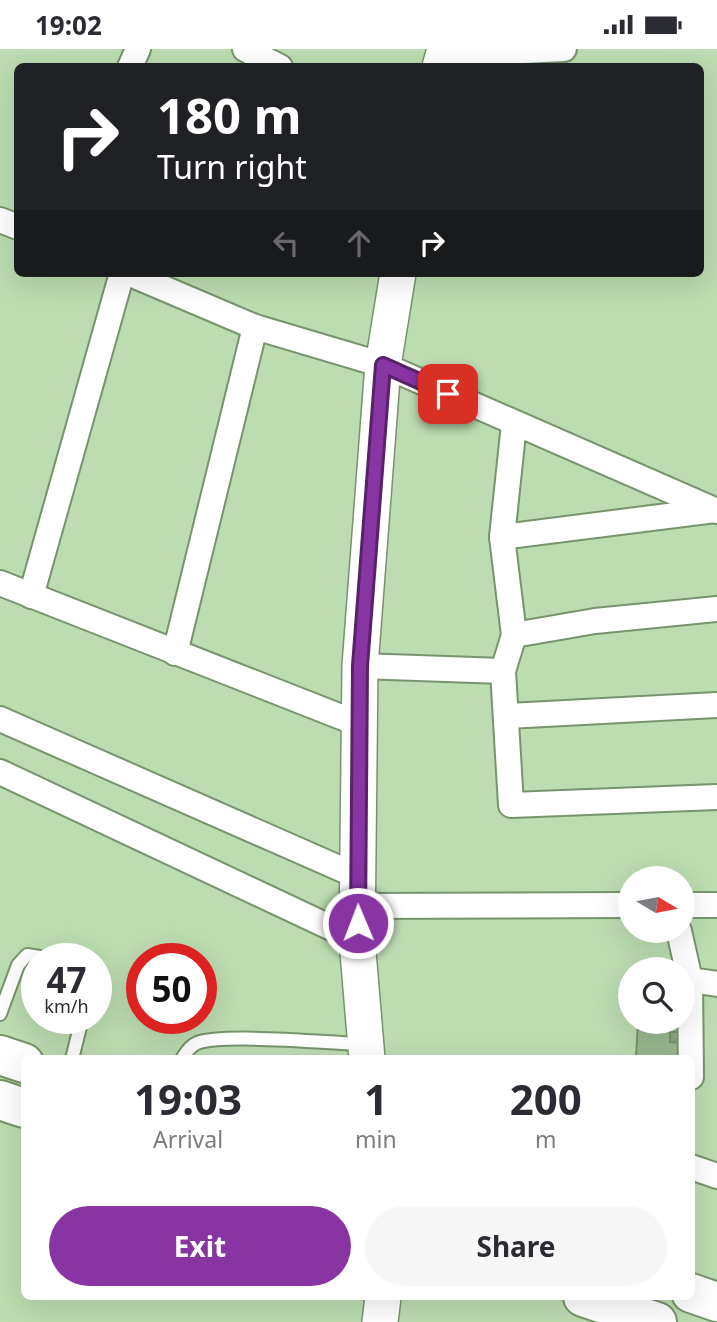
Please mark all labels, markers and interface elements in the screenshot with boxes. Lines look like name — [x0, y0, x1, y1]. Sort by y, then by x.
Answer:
text: 19:02 — [35, 7, 102, 43]
text: 180 m — [157, 82, 302, 148]
icon: right — [42, 91, 133, 182]
text: Turn right — [157, 145, 307, 188]
icon: left — [267, 224, 305, 262]
icon: ahead — [340, 224, 378, 262]
icon: right — [413, 224, 451, 262]
pin — [418, 364, 478, 424]
icon: arrive — [429, 375, 467, 413]
north arrow — [618, 866, 695, 943]
map controls — [618, 866, 695, 1034]
position arrow — [321, 886, 395, 960]
speed limit sign: 50 — [126, 943, 217, 1034]
text: 47 — [46, 956, 87, 1003]
button: search — [618, 957, 695, 1034]
text: km/h — [44, 994, 89, 1018]
text: 19:03 — [134, 1070, 242, 1127]
text: 1 — [364, 1070, 388, 1127]
text: 200 — [510, 1070, 582, 1127]
text: Arrival — [153, 1123, 223, 1155]
text: min — [355, 1123, 397, 1155]
text: m — [535, 1123, 557, 1155]
button: Exit — [49, 1206, 351, 1286]
button: Share — [365, 1206, 667, 1286]

